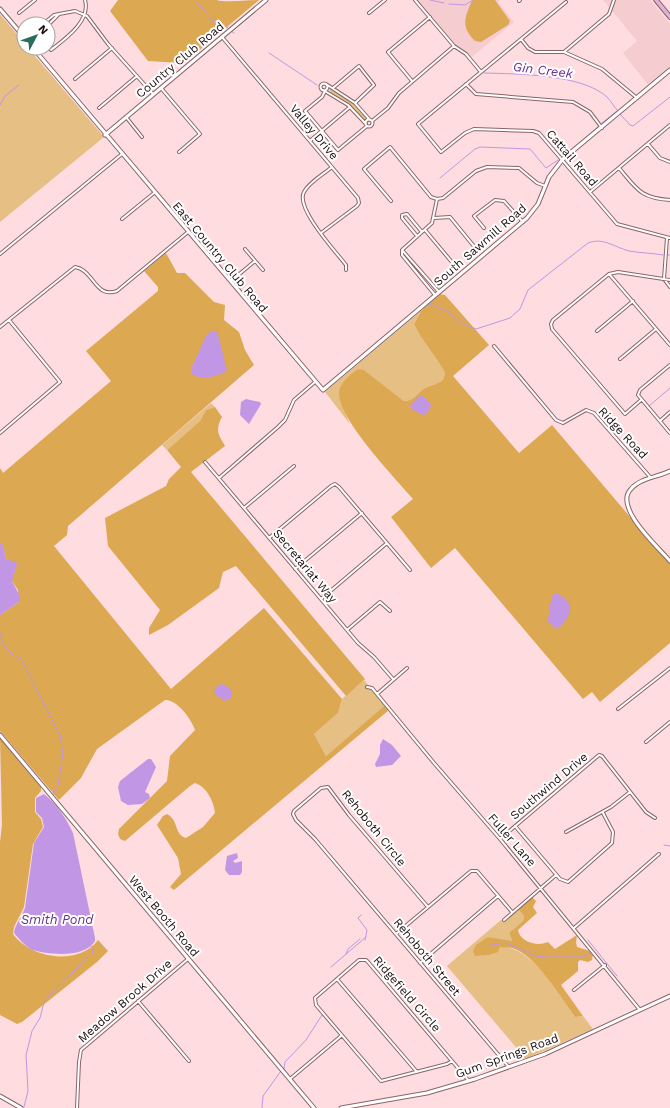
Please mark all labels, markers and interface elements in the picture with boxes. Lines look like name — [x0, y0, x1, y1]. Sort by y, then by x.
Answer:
north arrow — [16, 16, 56, 56]
street label: Country Club Road — [133, 19, 227, 101]
text: N — [36, 22, 51, 37]
water label: Gin Creek — [512, 59, 575, 81]
street label: Valley Drive — [287, 102, 341, 162]
street label: Cattail Road — [544, 127, 600, 189]
street label: East Country Club Road — [170, 199, 270, 315]
street label: South Sawmill Road — [431, 201, 529, 289]
street label: Ridge Road — [596, 404, 650, 462]
street label: Secretariat Way — [270, 526, 340, 606]
street label: Southwind Drive — [507, 749, 591, 822]
street label: Rehoboth Circle — [339, 787, 409, 869]
street label: Fuller Lane — [485, 811, 539, 869]
street label: West Booth Road — [126, 873, 202, 959]
water label: Smith Pond — [21, 912, 94, 927]
street label: Rehoboth Street — [391, 915, 463, 999]
street label: Ridgefield Circle — [370, 953, 444, 1035]
street label: Meadow Brook Drive — [75, 956, 175, 1046]
street label: Gum Springs Road — [454, 1031, 560, 1081]

